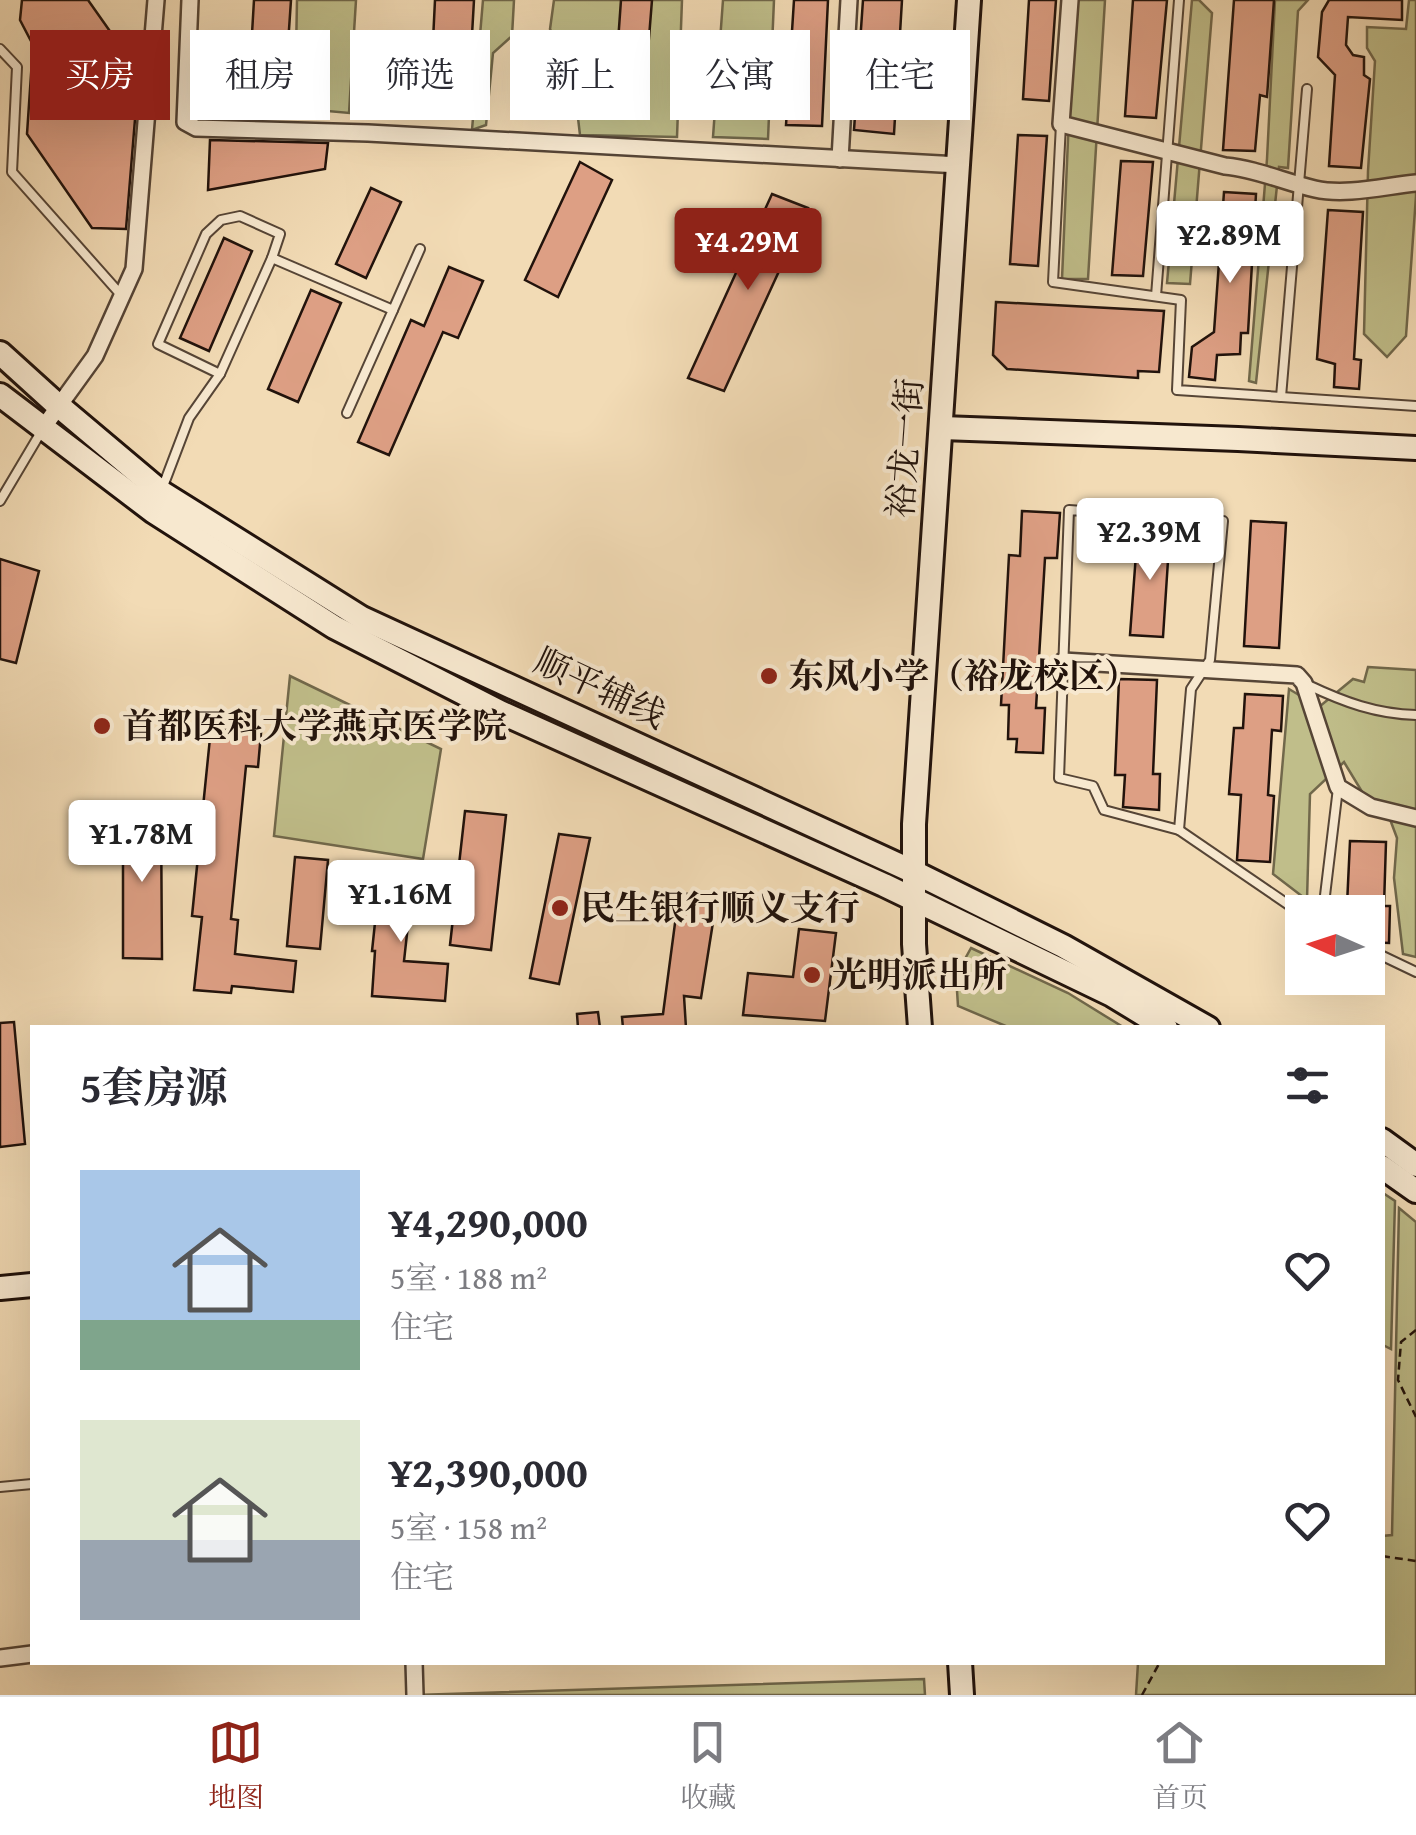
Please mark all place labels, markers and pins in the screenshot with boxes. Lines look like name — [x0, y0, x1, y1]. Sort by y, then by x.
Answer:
pin: ¥2.89M — [1149, 201, 1311, 286]
pin: ¥4.29M — [667, 208, 829, 293]
pin: ¥2.39M — [1069, 498, 1231, 583]
place label: 东风小学（裕龙校区） — [789, 650, 1139, 701]
marker: 东风小学（裕龙校区） — [758, 665, 780, 687]
place label: 首都医科大学燕京医学院 — [122, 700, 507, 751]
marker: 首都医科大学燕京医学院 — [91, 715, 113, 737]
pin: ¥1.78M — [61, 800, 223, 885]
pin: ¥1.16M — [320, 860, 482, 945]
place label: 民生银行顺义支行 — [580, 882, 860, 933]
marker: 民生银行顺义支行 — [549, 897, 571, 919]
place label: 光明派出所 — [832, 949, 1007, 1000]
marker: 光明派出所 — [801, 964, 823, 986]

